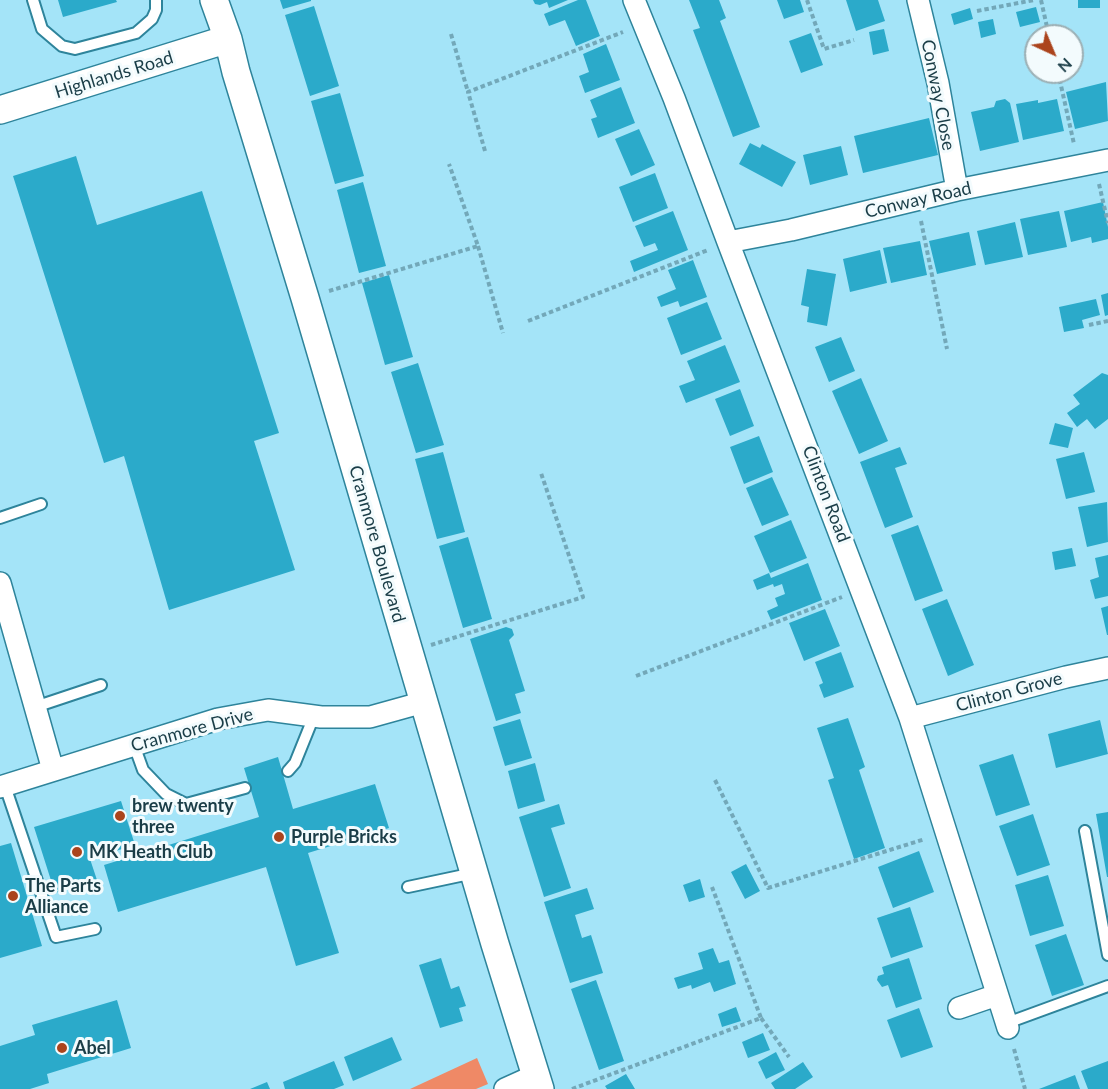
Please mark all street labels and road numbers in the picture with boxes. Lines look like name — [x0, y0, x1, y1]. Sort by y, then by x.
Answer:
street label: Conway Close — [917, 38, 959, 152]
street label: Highlands Road — [52, 47, 176, 103]
street label: Conway Road — [863, 177, 973, 223]
street label: Clinton Road — [798, 443, 854, 545]
street label: Cranmore Boulevard — [344, 463, 410, 625]
street label: Clinton Grove — [953, 667, 1065, 717]
street label: Cranmore Drive — [129, 703, 255, 757]

